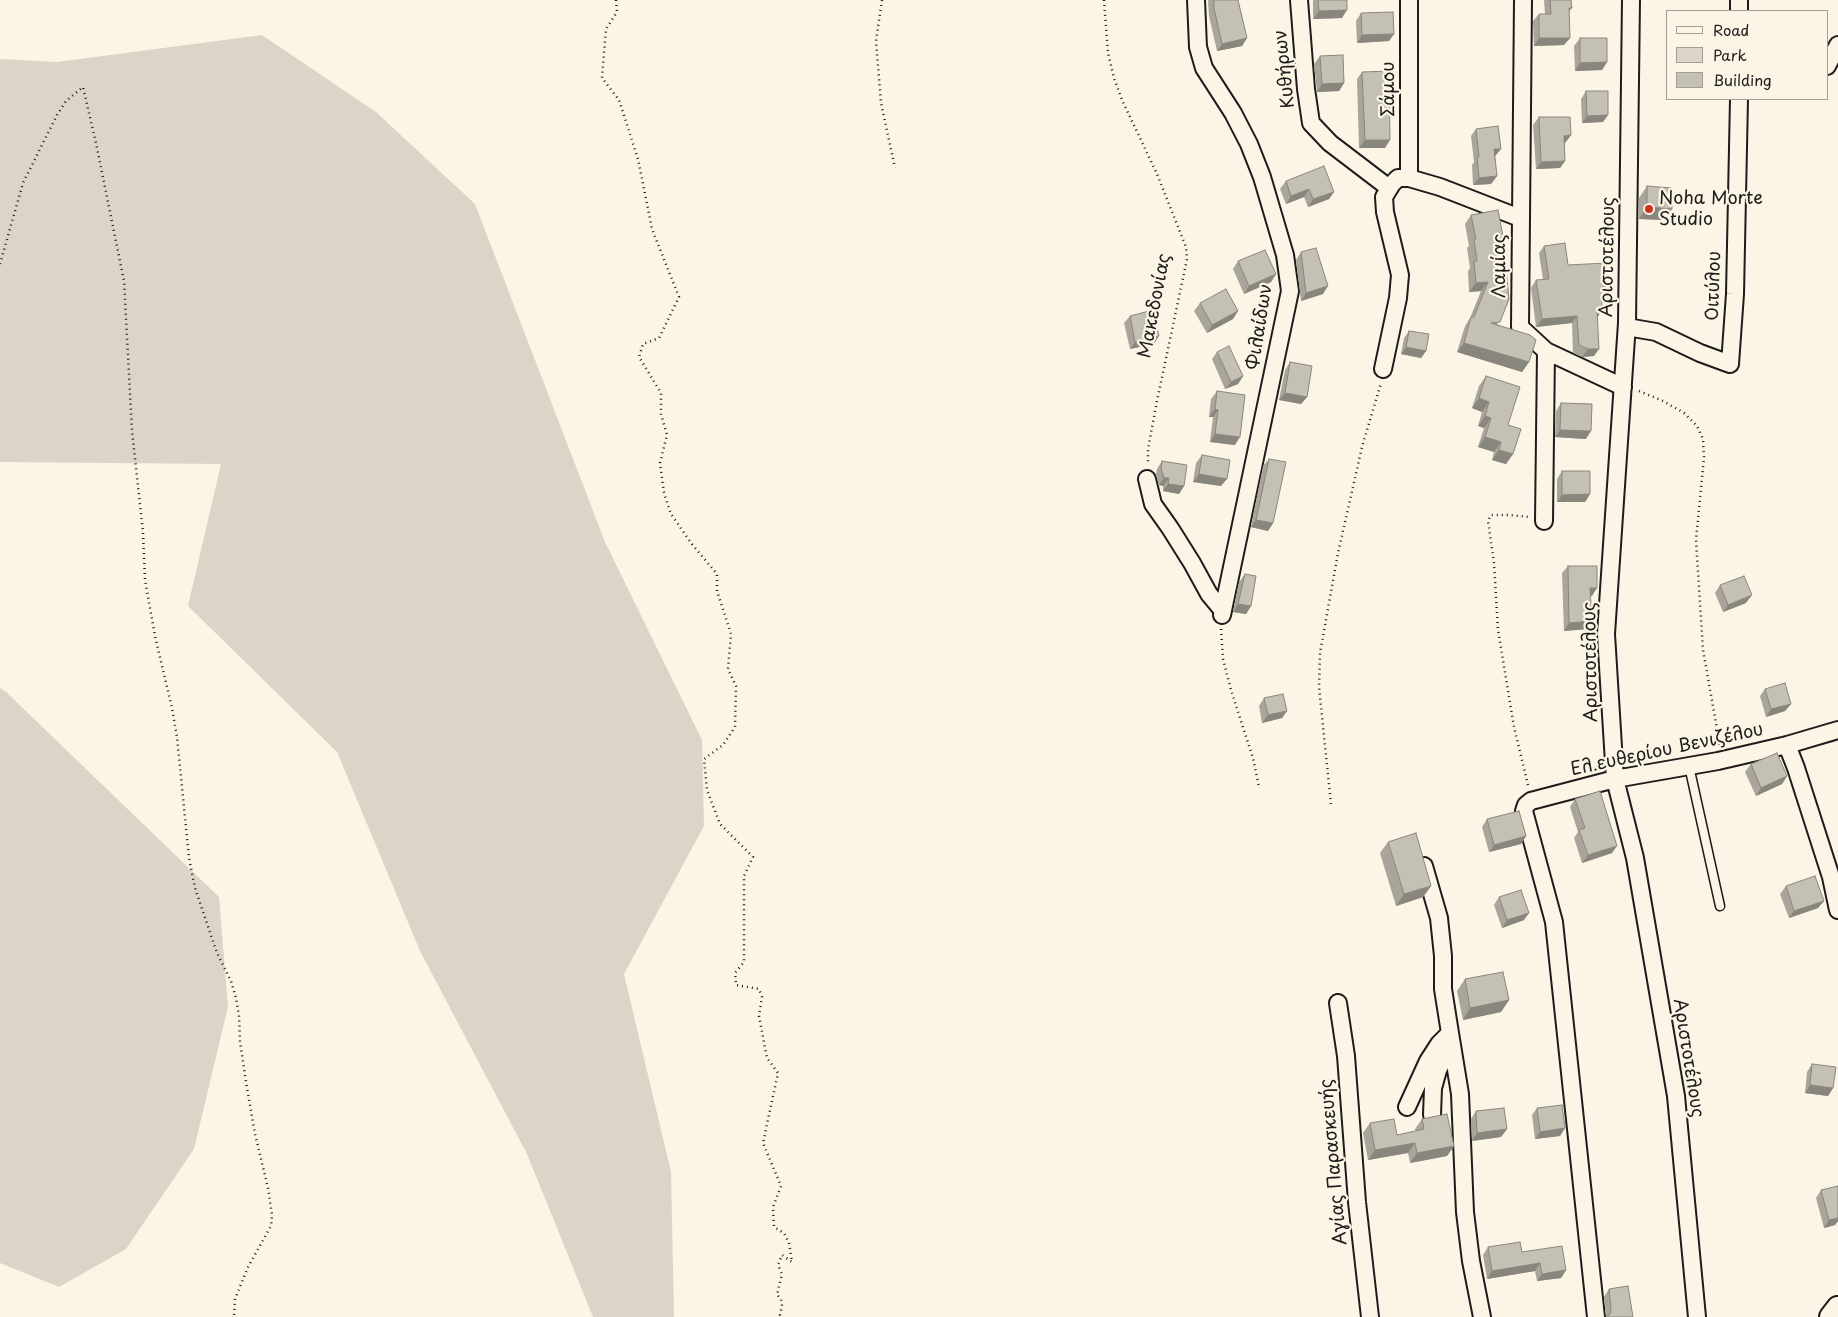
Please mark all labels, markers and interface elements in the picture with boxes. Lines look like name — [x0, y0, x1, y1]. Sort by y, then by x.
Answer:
legend — [1666, 10, 1828, 100]
text: Road — [1713, 18, 1749, 41]
street label: Κυθήρων — [1270, 29, 1300, 109]
text: Park — [1713, 43, 1747, 66]
street label: Σάμου — [1378, 61, 1400, 117]
text: Building — [1713, 68, 1772, 91]
place label: Noha Morte Studio — [1659, 188, 1763, 230]
street label: Αριστοτέλους — [1596, 197, 1620, 317]
marker: Noha Morte Studio — [1643, 203, 1655, 215]
street label: Λαμίας — [1489, 234, 1511, 298]
street label: Οιτύλου — [1702, 251, 1726, 321]
street label: Μακεδονίας — [1134, 252, 1176, 360]
street label: Φιλαίδων — [1243, 283, 1277, 371]
street label: Αριστοτέλους — [1579, 602, 1603, 722]
street label: Ελ.ευθερίου Βενιζέλου — [1569, 719, 1765, 781]
street label: Αριστοτέλους — [1668, 997, 1708, 1119]
street label: Αγίας Παρασκευής — [1316, 1078, 1352, 1246]

